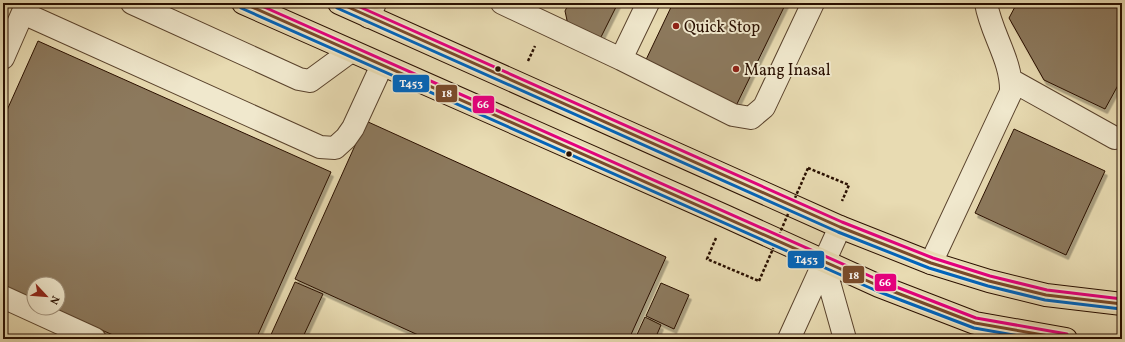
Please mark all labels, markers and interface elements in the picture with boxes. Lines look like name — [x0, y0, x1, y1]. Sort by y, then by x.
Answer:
place label: Quick Stop — [684, 17, 760, 39]
marker: Quick Stop — [671, 21, 681, 31]
place label: Mang Inasal — [744, 60, 831, 82]
unlabelled marker — [493, 64, 503, 74]
marker: Mang Inasal — [731, 64, 741, 74]
line badge: T453 — [392, 74, 430, 93]
text: T453 — [399, 77, 423, 92]
line badge: 18 — [435, 84, 458, 103]
text: 18 — [442, 87, 452, 102]
line badge: 66 — [472, 95, 495, 114]
text: 66 — [477, 98, 489, 113]
unlabelled marker — [564, 149, 574, 159]
line badge: T453 — [787, 250, 825, 269]
text: T453 — [794, 253, 818, 268]
line badge: 18 — [842, 265, 865, 284]
text: 18 — [849, 269, 859, 284]
line badge: 66 — [874, 273, 897, 292]
north arrow — [26, 276, 66, 316]
text: 66 — [879, 276, 891, 291]
text: N — [45, 293, 62, 307]

